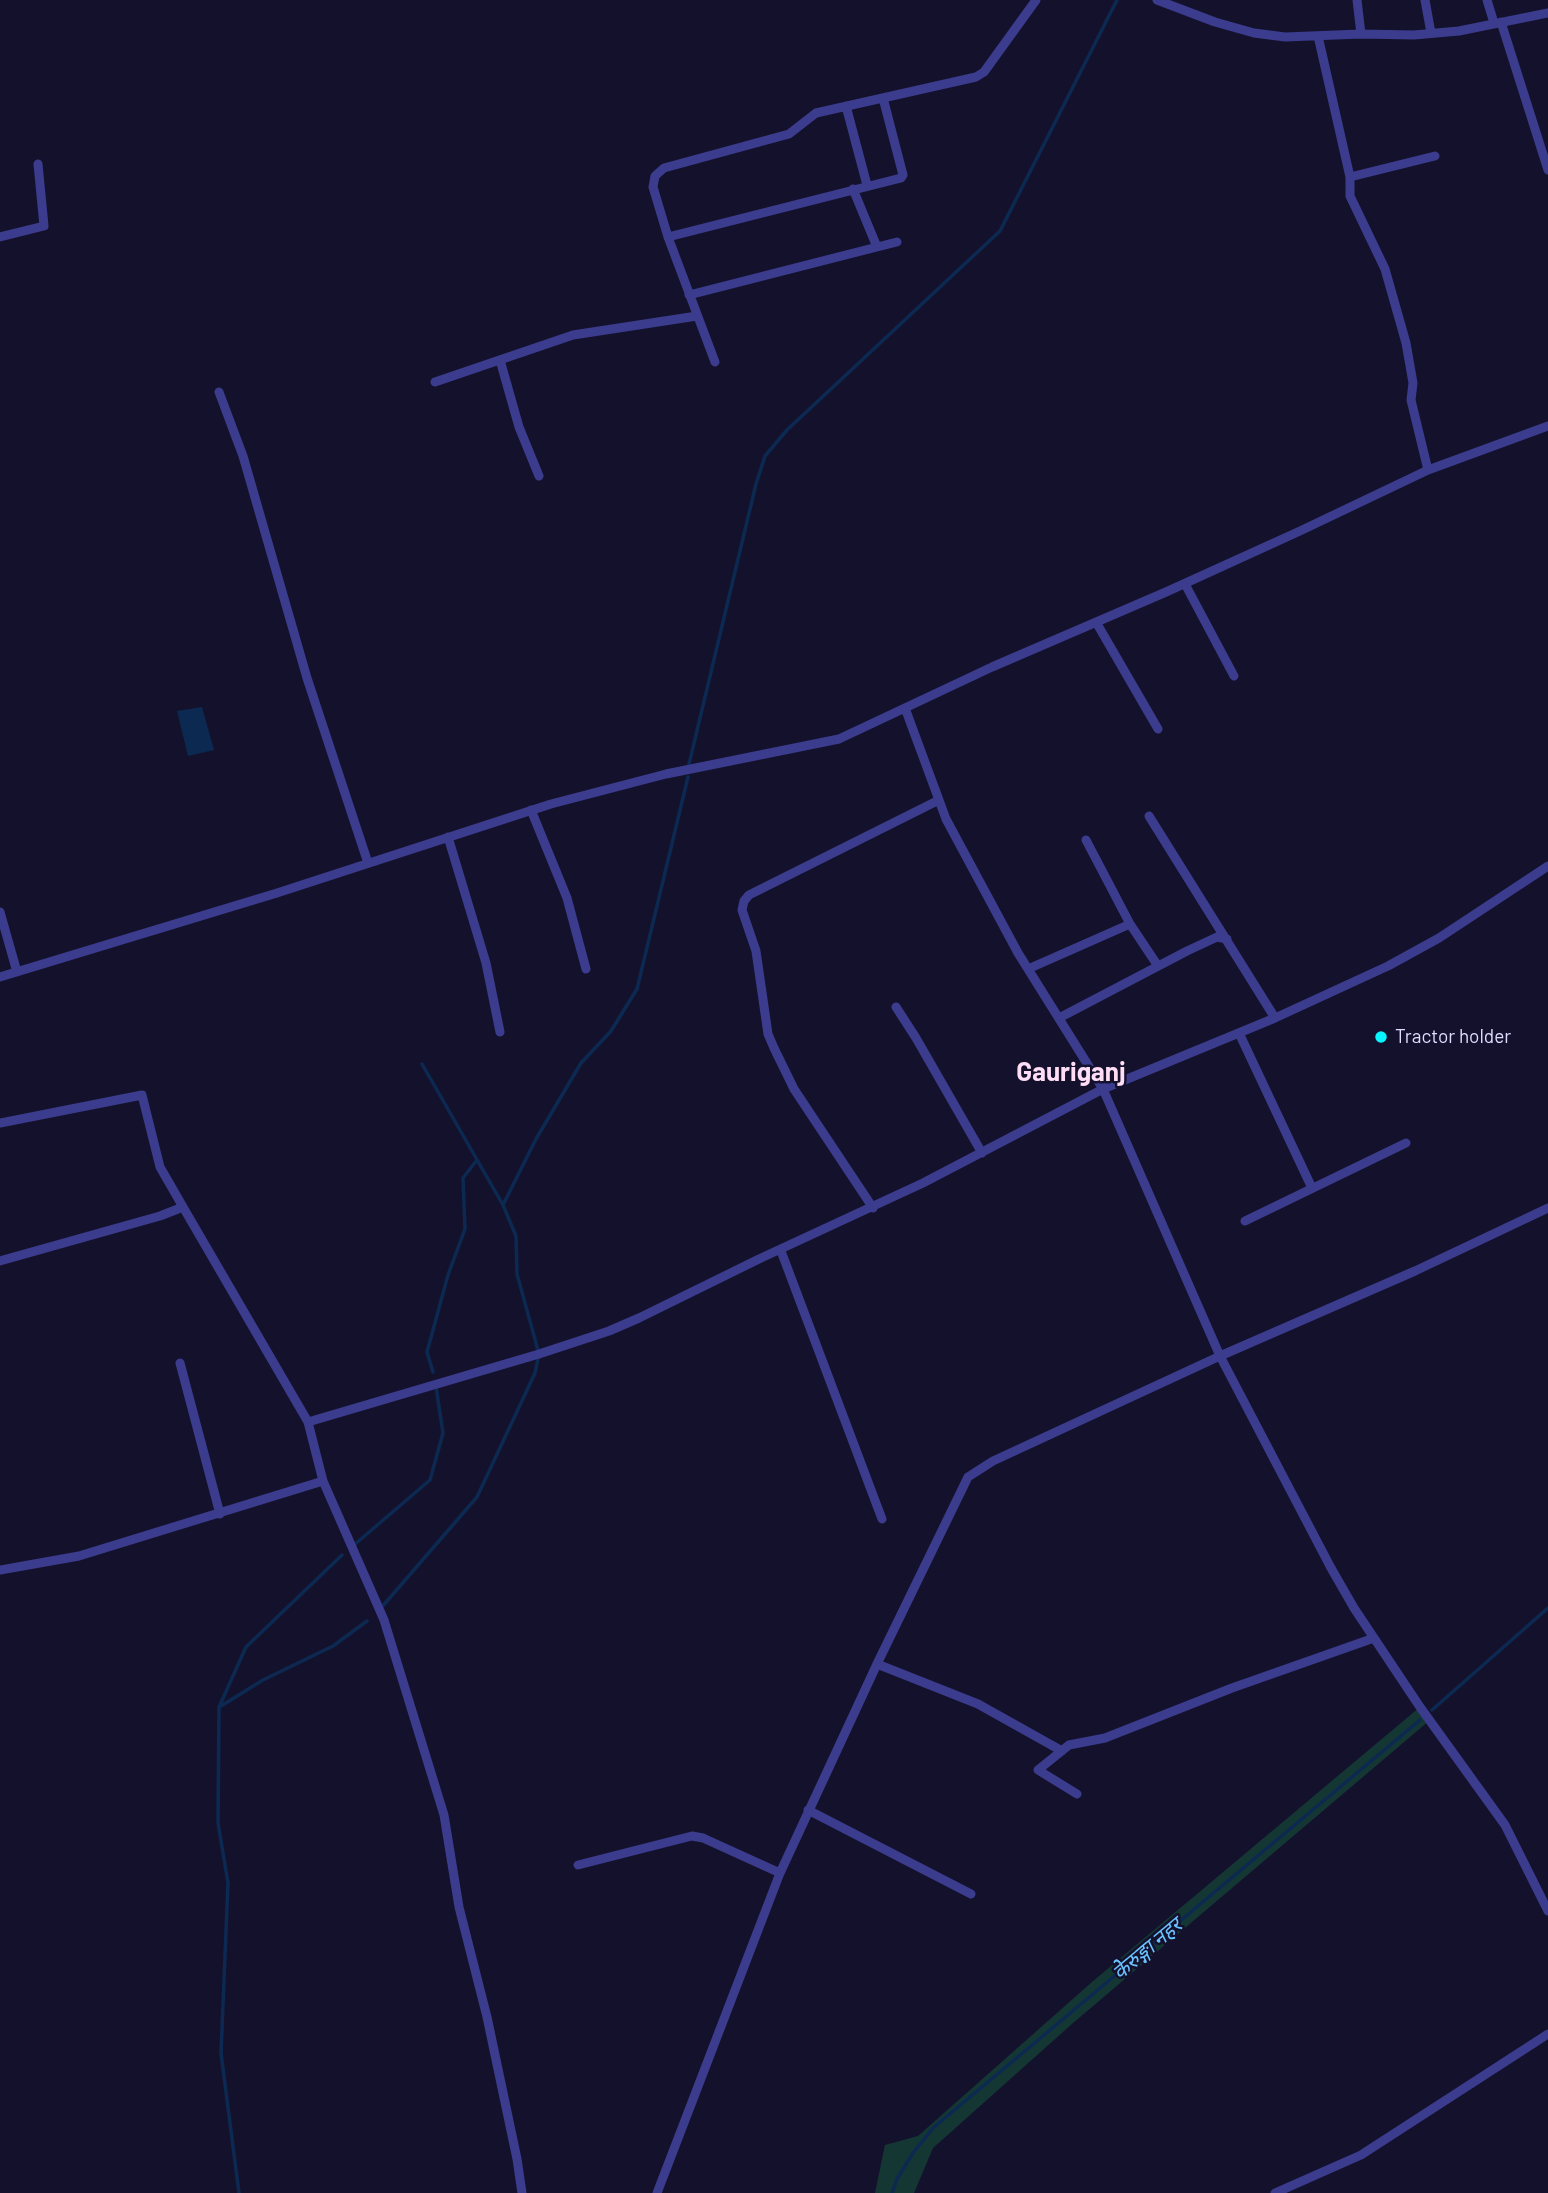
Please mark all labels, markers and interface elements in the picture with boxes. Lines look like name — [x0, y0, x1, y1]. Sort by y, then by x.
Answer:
place label: Tractor holder — [1395, 1026, 1511, 1048]
marker: Tractor holder — [1373, 1029, 1389, 1045]
district label: Gauriganj — [1016, 1056, 1126, 1088]
water label: केेरुङ्गा नहर — [1107, 1913, 1187, 1985]

